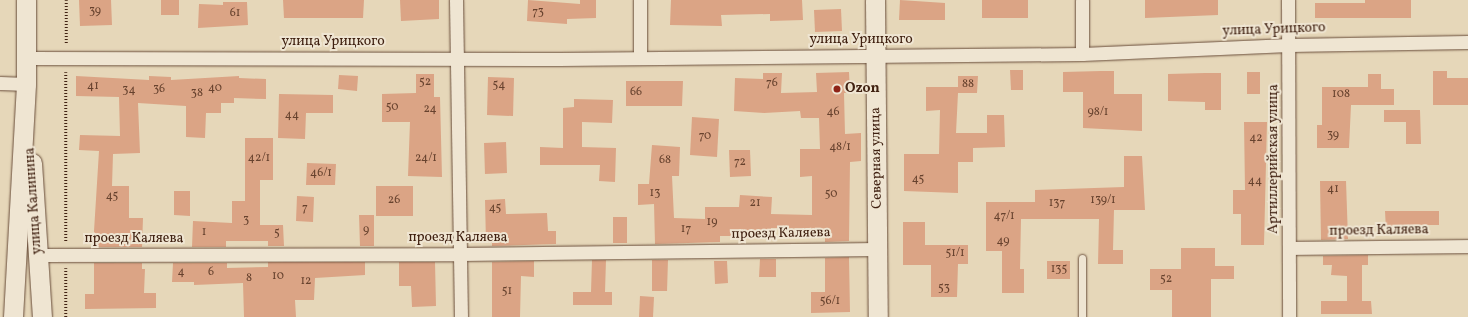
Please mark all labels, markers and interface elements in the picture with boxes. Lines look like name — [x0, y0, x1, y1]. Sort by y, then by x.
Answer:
house number: 39 — [89, 5, 101, 19]
house number: 73 — [532, 6, 544, 20]
house number: 61 — [230, 7, 240, 21]
street label: улица Урицкого — [1222, 20, 1326, 40]
street label: улица Урицкого — [809, 32, 913, 48]
street label: улица Урицкого — [281, 34, 385, 50]
house number: 52 — [419, 76, 431, 90]
house number: 76 — [766, 77, 778, 91]
house number: 88 — [962, 78, 974, 92]
house number: 54 — [493, 79, 505, 93]
house number: 41 — [87, 80, 99, 94]
place label: Ozon — [845, 81, 880, 97]
house number: 40 — [208, 82, 222, 96]
house number: 36 — [153, 83, 165, 97]
house number: 34 — [122, 84, 136, 98]
marker: Ozon — [832, 84, 842, 94]
street label: Артиллерийская улица — [1266, 84, 1282, 234]
house number: 66 — [630, 86, 642, 100]
house number: 38 — [191, 87, 203, 101]
house number: 108 — [1332, 88, 1350, 102]
house number: 50 — [386, 101, 398, 115]
house number: 24 — [423, 103, 437, 117]
house number: 46 — [826, 106, 840, 120]
house number: 98/1 — [1088, 106, 1108, 120]
street label: Северная улица — [868, 107, 886, 209]
house number: 44 — [285, 109, 299, 123]
house number: 39 — [1327, 129, 1339, 143]
house number: 70 — [699, 130, 711, 144]
house number: 42 — [1249, 132, 1263, 146]
house number: 48/1 — [829, 141, 851, 155]
street label: улица Калинина — [22, 147, 46, 255]
house number: 42/1 — [248, 152, 270, 166]
house number: 24/1 — [415, 152, 437, 166]
house number: 68 — [659, 154, 671, 168]
house number: 72 — [734, 156, 746, 170]
house number: 46/1 — [310, 167, 332, 181]
house number: 45 — [912, 173, 924, 187]
house number: 44 — [1248, 175, 1262, 189]
house number: 41 — [1327, 183, 1339, 197]
house number: 13 — [650, 187, 660, 201]
house number: 50 — [825, 188, 837, 202]
house number: 45 — [106, 190, 118, 204]
house number: 26 — [388, 194, 400, 208]
house number: 139/1 — [1090, 194, 1116, 208]
house number: 21 — [749, 197, 761, 211]
house number: 137 — [1049, 197, 1065, 211]
house number: 7 — [302, 202, 308, 216]
house number: 45 — [489, 202, 501, 216]
house number: 47/1 — [993, 210, 1015, 224]
house number: 3 — [243, 214, 249, 228]
house number: 19 — [707, 216, 717, 230]
street label: проезд Каляева — [1329, 222, 1429, 240]
house number: 17 — [681, 223, 691, 237]
house number: 9 — [363, 224, 369, 238]
street label: проезд Каляева — [731, 225, 831, 243]
house number: 1 — [202, 226, 206, 240]
house number: 5 — [274, 227, 280, 241]
street label: проезд Каляева — [408, 230, 508, 246]
street label: проезд Каляева — [84, 231, 184, 247]
house number: 49 — [996, 235, 1010, 249]
house number: 51/1 — [945, 247, 965, 261]
house number: 135 — [1051, 263, 1067, 277]
house number: 4 — [177, 266, 185, 280]
house number: 6 — [208, 266, 214, 280]
house number: 10 — [272, 270, 284, 284]
house number: 8 — [246, 272, 252, 286]
house number: 52 — [1160, 273, 1172, 287]
house number: 12 — [300, 275, 312, 289]
house number: 53 — [938, 282, 950, 296]
house number: 51 — [502, 285, 512, 299]
house number: 56/1 — [820, 295, 840, 309]

